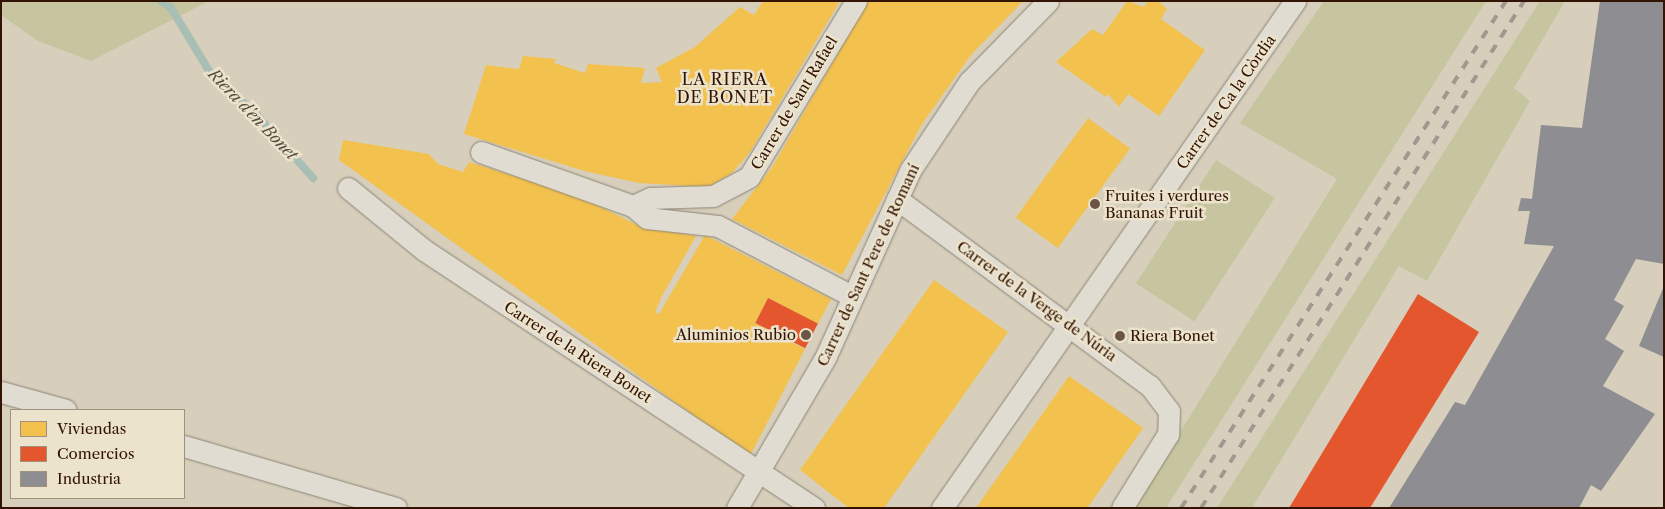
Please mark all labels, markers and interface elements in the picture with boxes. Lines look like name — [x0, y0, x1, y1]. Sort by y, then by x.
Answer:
street label: Carrer de Ca la Còrdia — [1173, 31, 1279, 173]
street label: Carrer de Sant Rafael — [747, 33, 841, 173]
water label: Riera d'en Bonet — [205, 64, 301, 164]
district label: LA RIERA DE BONET — [676, 69, 774, 107]
street label: Carrer de Sant Pere de Romaní — [813, 161, 923, 369]
place label: Fruites i verdures Bananas Fruit — [1105, 186, 1229, 221]
marker: Fruites i verdures Bananas Fruit — [1089, 198, 1101, 210]
street label: Carrer de la Verge de Núria — [953, 237, 1121, 365]
street label: Carrer de la Riera Bonet — [500, 297, 656, 407]
place label: Aluminios Rubio — [676, 326, 796, 344]
place label: Riera Bonet — [1130, 327, 1215, 345]
marker: Aluminios Rubio — [800, 329, 812, 341]
marker: Riera Bonet — [1114, 330, 1126, 342]
legend — [10, 409, 185, 499]
text: Viviendas — [57, 419, 126, 438]
text: Comercios — [57, 444, 134, 463]
text: Industria — [57, 469, 121, 488]

